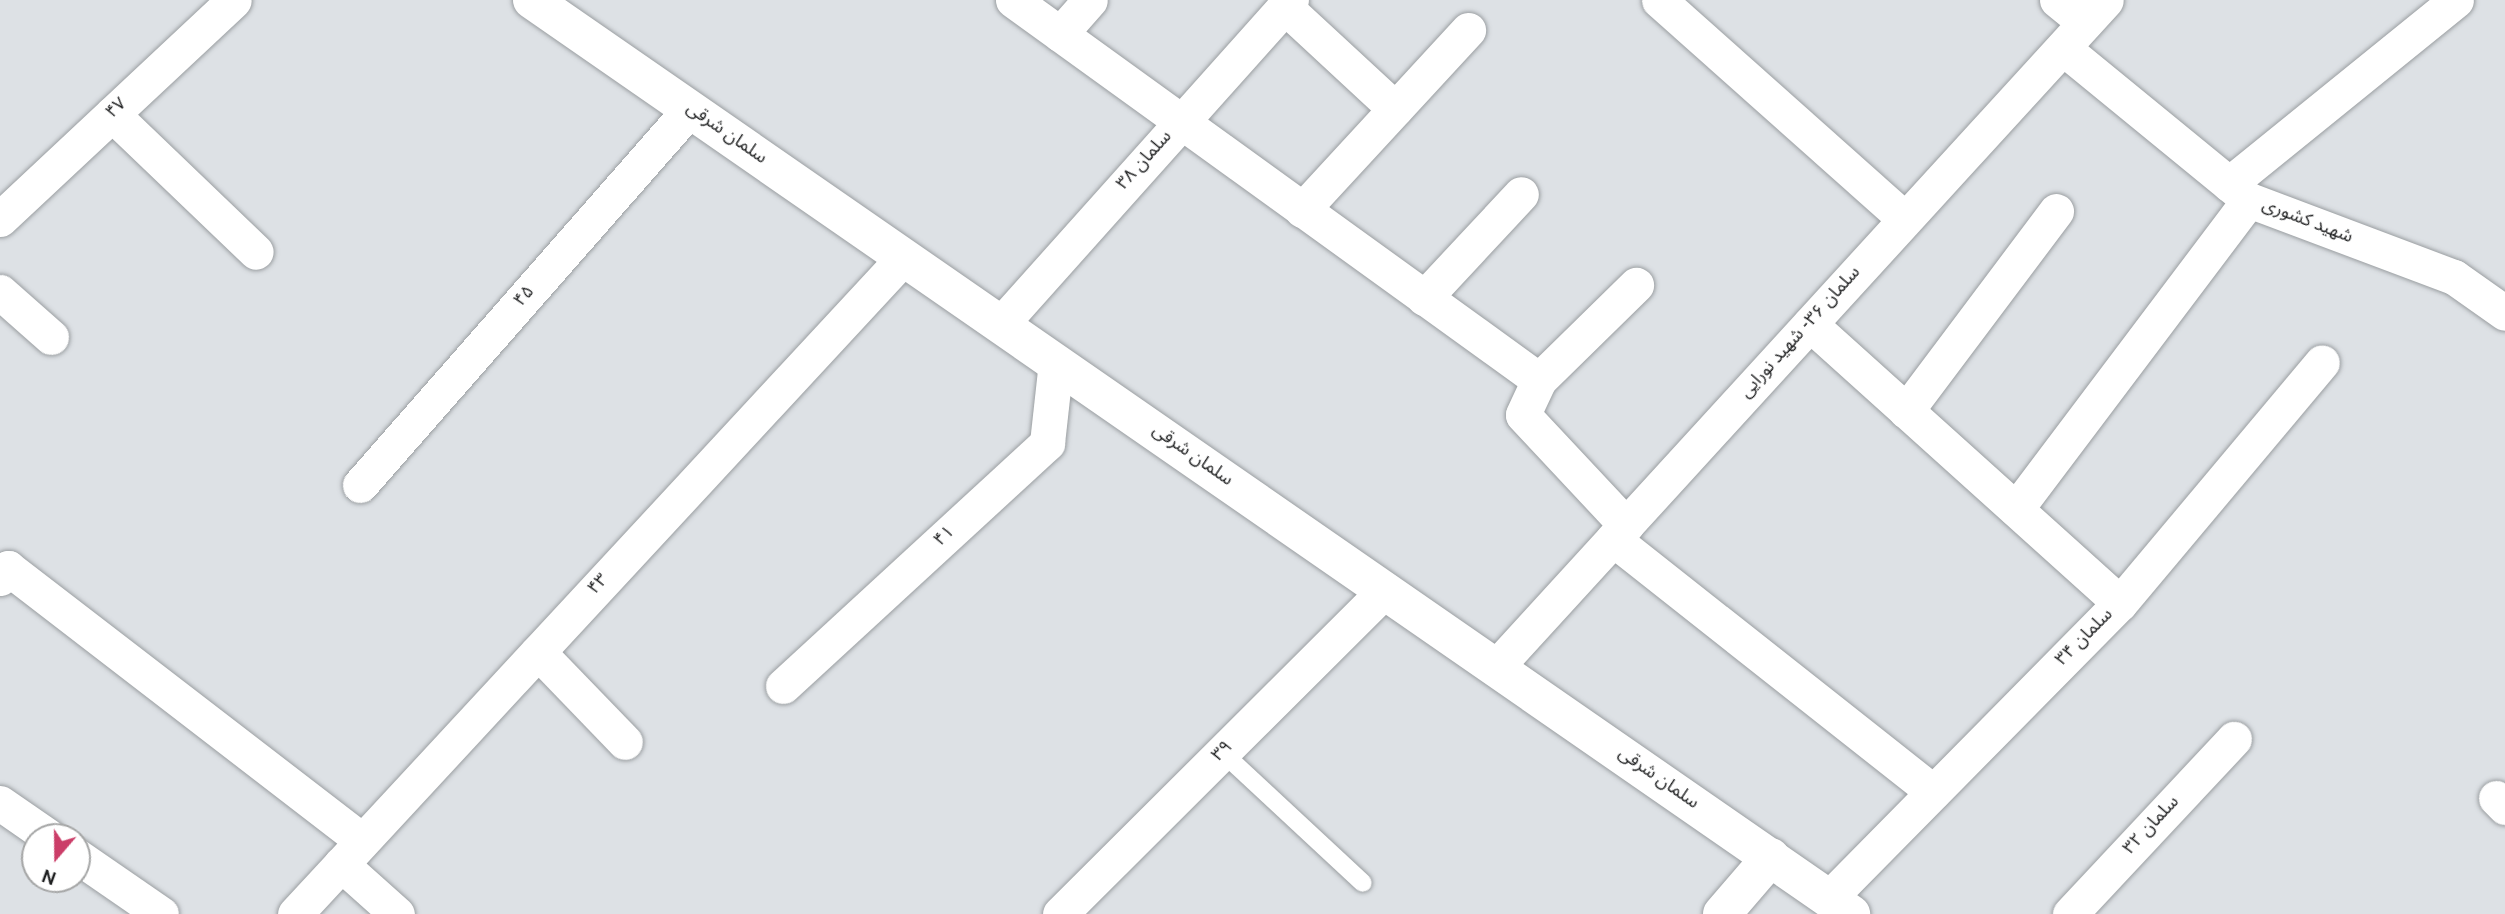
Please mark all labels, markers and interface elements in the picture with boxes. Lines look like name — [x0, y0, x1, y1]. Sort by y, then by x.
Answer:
street label: ۴۷ — [102, 94, 132, 124]
street label: سلمان شرقی — [681, 98, 771, 170]
street label: سلمان ۳۸ — [1113, 127, 1177, 195]
street label: شهید کشوری — [2259, 195, 2355, 249]
street label: سلمان ۳۶- شهید نورایی — [1736, 263, 1866, 403]
street label: ۴۵ — [510, 282, 540, 312]
street label: سلمان شرقی — [1147, 420, 1237, 492]
street label: ۴۱ — [930, 522, 960, 552]
street label: ۴۳ — [584, 570, 614, 600]
street label: سلمان ۳۴ — [2052, 605, 2118, 671]
street label: ۳۹ — [1208, 737, 1238, 767]
street label: سلمان شرقی — [1613, 743, 1703, 815]
street label: سلمان ۳۲ — [2119, 792, 2185, 860]
north arrow — [21, 823, 91, 893]
text: N — [39, 862, 60, 889]

